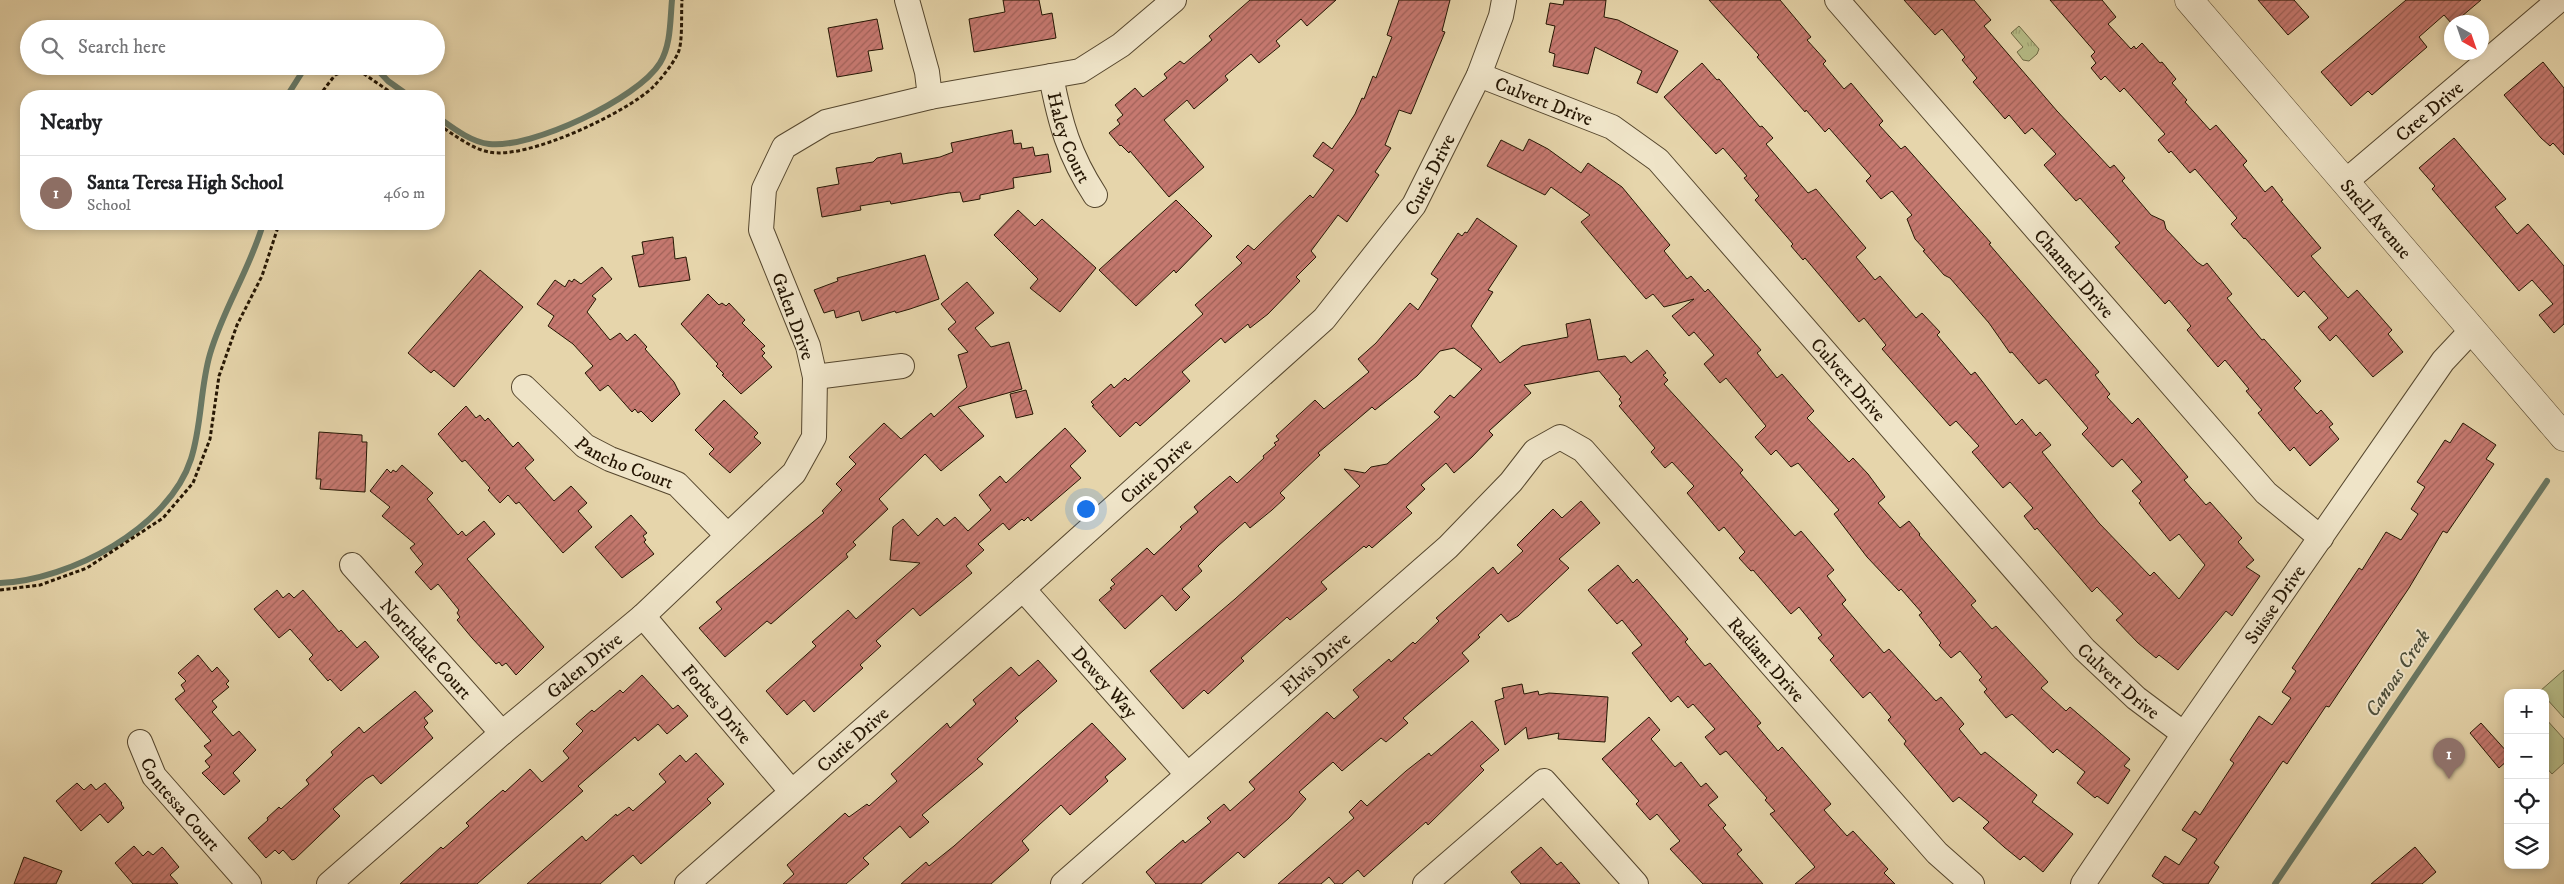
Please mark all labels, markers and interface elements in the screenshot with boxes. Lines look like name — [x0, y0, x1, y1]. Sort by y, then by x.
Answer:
north arrow — [2444, 15, 2489, 60]
search box — [20, 20, 445, 75]
icon: search — [38, 34, 66, 62]
text: Search here — [78, 36, 166, 59]
street label: Culvert Drive — [1491, 72, 1596, 131]
street label: Cree Drive — [2391, 77, 2468, 147]
street label: Haley Court — [1042, 90, 1095, 187]
text: Nearby — [40, 110, 102, 136]
street label: Curie Drive — [1400, 130, 1461, 221]
text: Santa Teresa High School — [87, 172, 283, 195]
street label: Snell Avenue — [2335, 175, 2416, 264]
text: 1 — [53, 183, 59, 203]
text: 460 m — [383, 183, 425, 203]
text: School — [87, 195, 131, 215]
street label: Channel Drive — [2029, 225, 2119, 323]
street label: Galen Drive — [766, 270, 819, 363]
street label: Culvert Drive — [1805, 334, 1890, 427]
street label: Pancho Court — [569, 432, 677, 495]
street label: Curie Drive — [1116, 433, 1197, 509]
your location — [1073, 496, 1099, 522]
street label: Suisse Drive — [2240, 561, 2311, 649]
street label: Northdale Court — [375, 595, 476, 705]
street label: Radiant Drive — [1722, 613, 1809, 708]
water label: Canoas Creek — [2360, 625, 2437, 722]
street label: Galen Drive — [542, 628, 627, 704]
street label: Elvis Drive — [1276, 628, 1356, 701]
street label: Culvert Drive — [2072, 639, 2164, 725]
street label: Dewey Way — [1066, 642, 1143, 724]
street label: Forbes Drive — [676, 660, 756, 749]
map controls — [2504, 689, 2549, 869]
button: + — [2504, 689, 2549, 734]
street label: Curie Drive — [813, 702, 894, 778]
button: − — [2504, 734, 2549, 779]
pin: 1 — [2433, 738, 2465, 779]
street label: Contessa Court — [135, 754, 225, 856]
button: locate — [2504, 779, 2549, 824]
button: layers — [2504, 824, 2549, 869]

